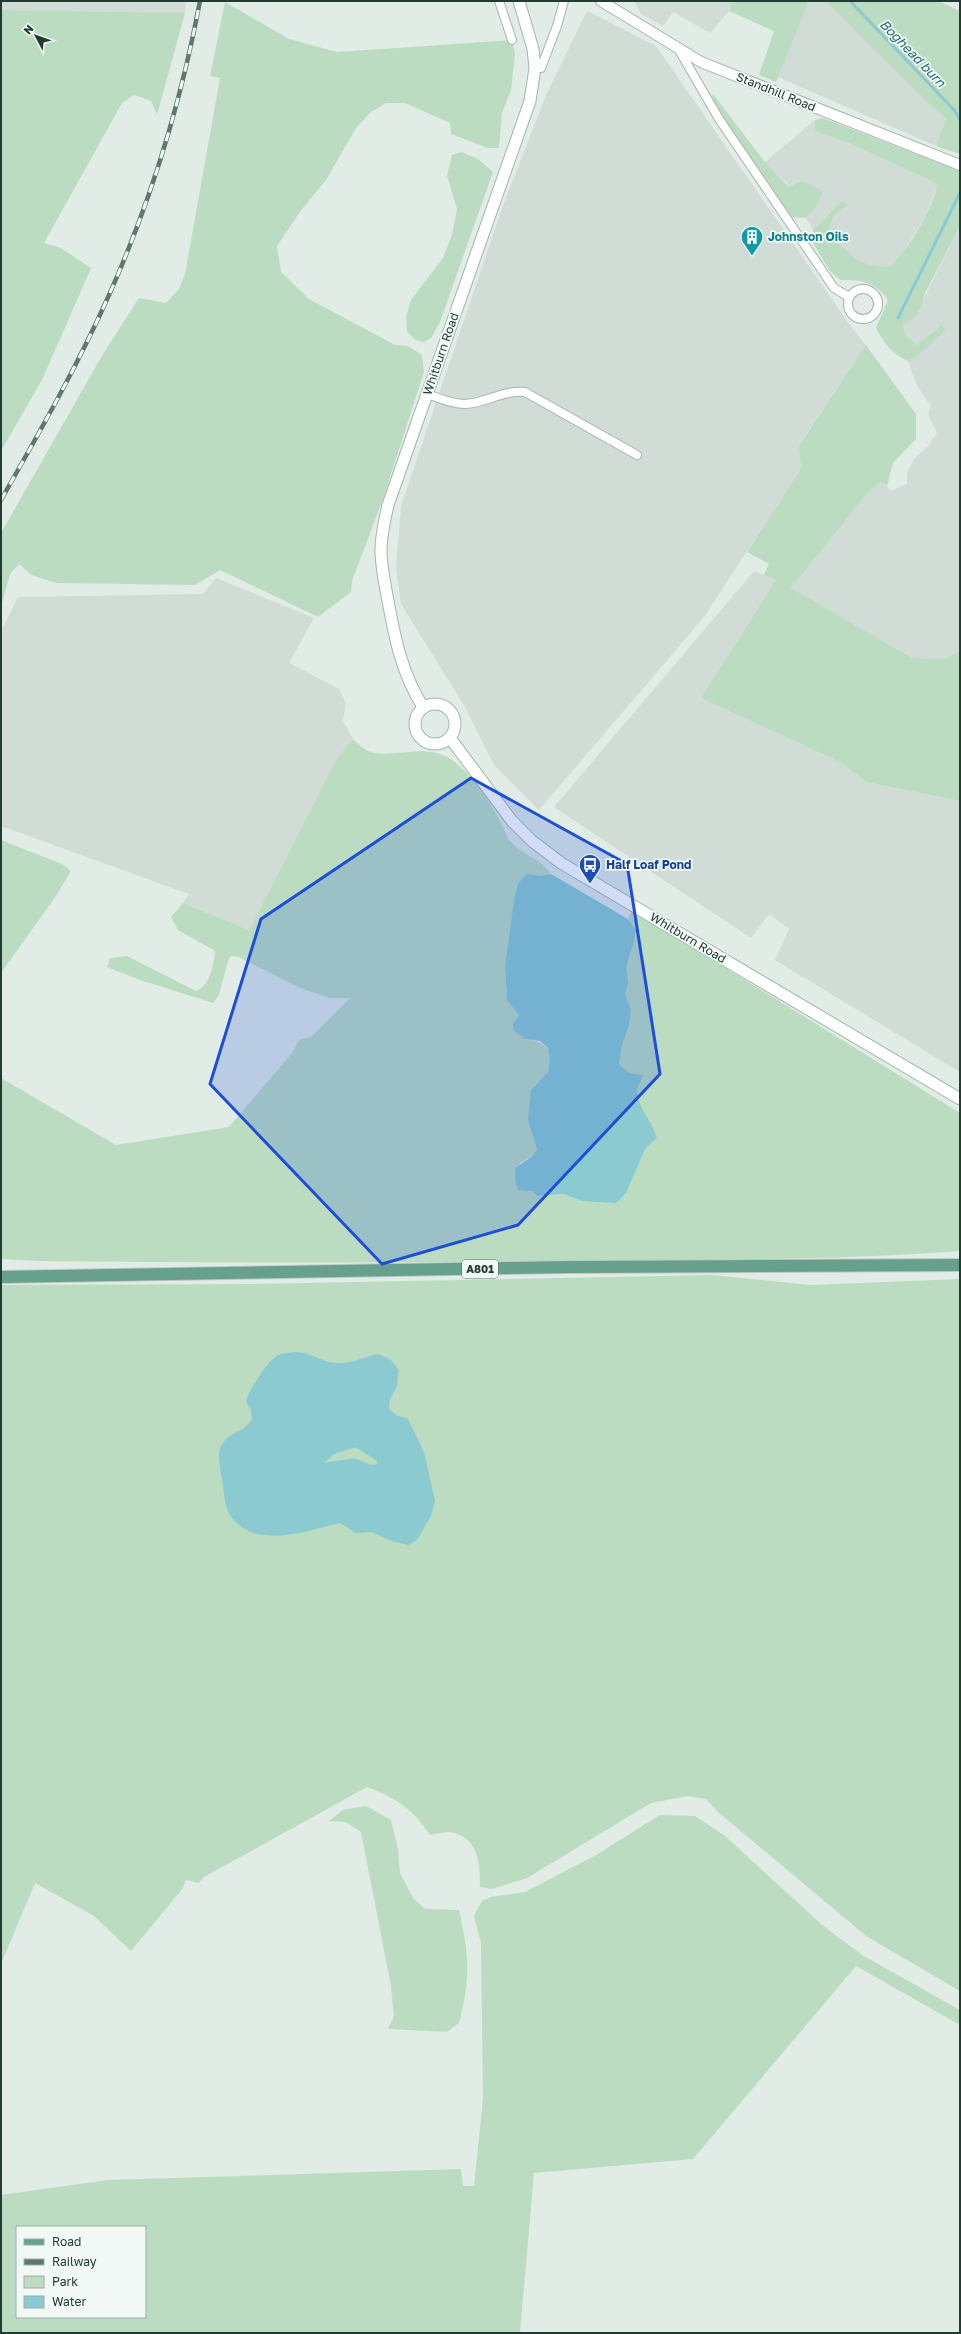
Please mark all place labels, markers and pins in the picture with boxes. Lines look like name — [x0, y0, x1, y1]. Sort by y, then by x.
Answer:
building icon: Johnston Oils — [739, 224, 765, 257]
place label: Johnston Oils — [768, 229, 849, 244]
bus stop icon: Half Loaf Pond — [577, 852, 603, 885]
place label: Half Loaf Pond — [606, 857, 691, 872]

